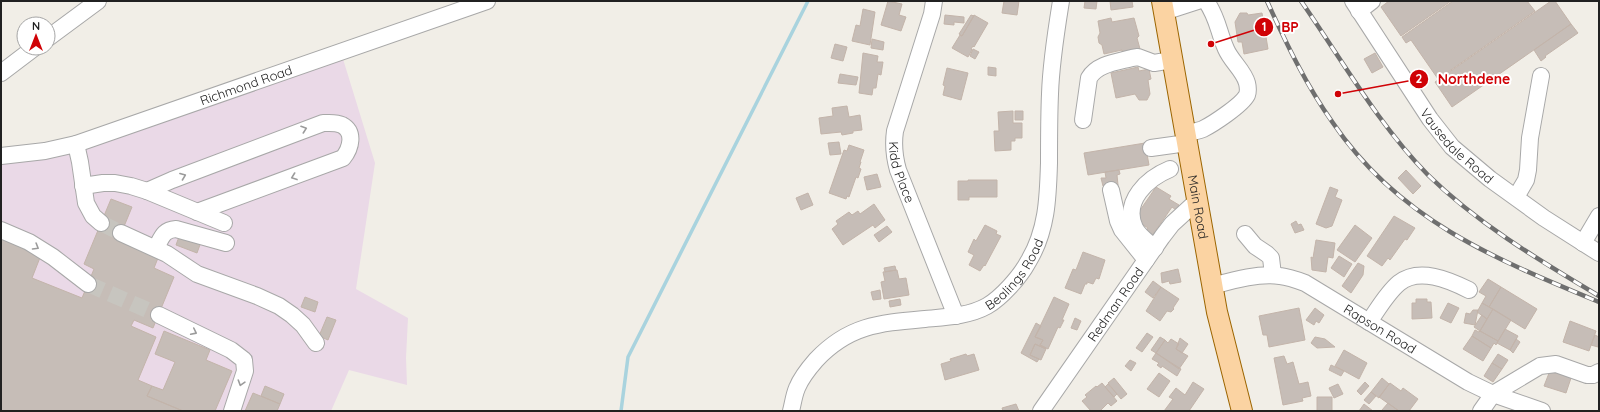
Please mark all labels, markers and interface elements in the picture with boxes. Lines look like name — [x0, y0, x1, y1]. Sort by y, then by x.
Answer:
callout: BP — [1254, 14, 1307, 40]
north arrow — [16, 16, 56, 56]
text: BP — [1281, 18, 1299, 36]
text: N — [32, 19, 40, 33]
text: 1 — [1262, 19, 1266, 34]
street label: Richmond Road — [198, 61, 294, 108]
callout: Northdene — [1409, 66, 1518, 92]
text: Northdene — [1438, 70, 1510, 88]
text: 2 — [1416, 71, 1423, 86]
street label: Vausedale Road — [1417, 105, 1497, 187]
one-way arrow — [301, 125, 308, 134]
street label: Kidd Place — [886, 141, 918, 205]
one-way arrow — [179, 172, 186, 180]
one-way arrow — [290, 172, 297, 180]
street label: Main Road — [1185, 173, 1212, 240]
street label: Bealings Road — [982, 236, 1046, 313]
one-way arrow — [32, 242, 39, 250]
street label: Redman Road — [1084, 264, 1147, 345]
street label: Rapson Road — [1341, 300, 1419, 357]
one-way arrow — [190, 327, 197, 335]
one-way arrow — [237, 379, 246, 386]

